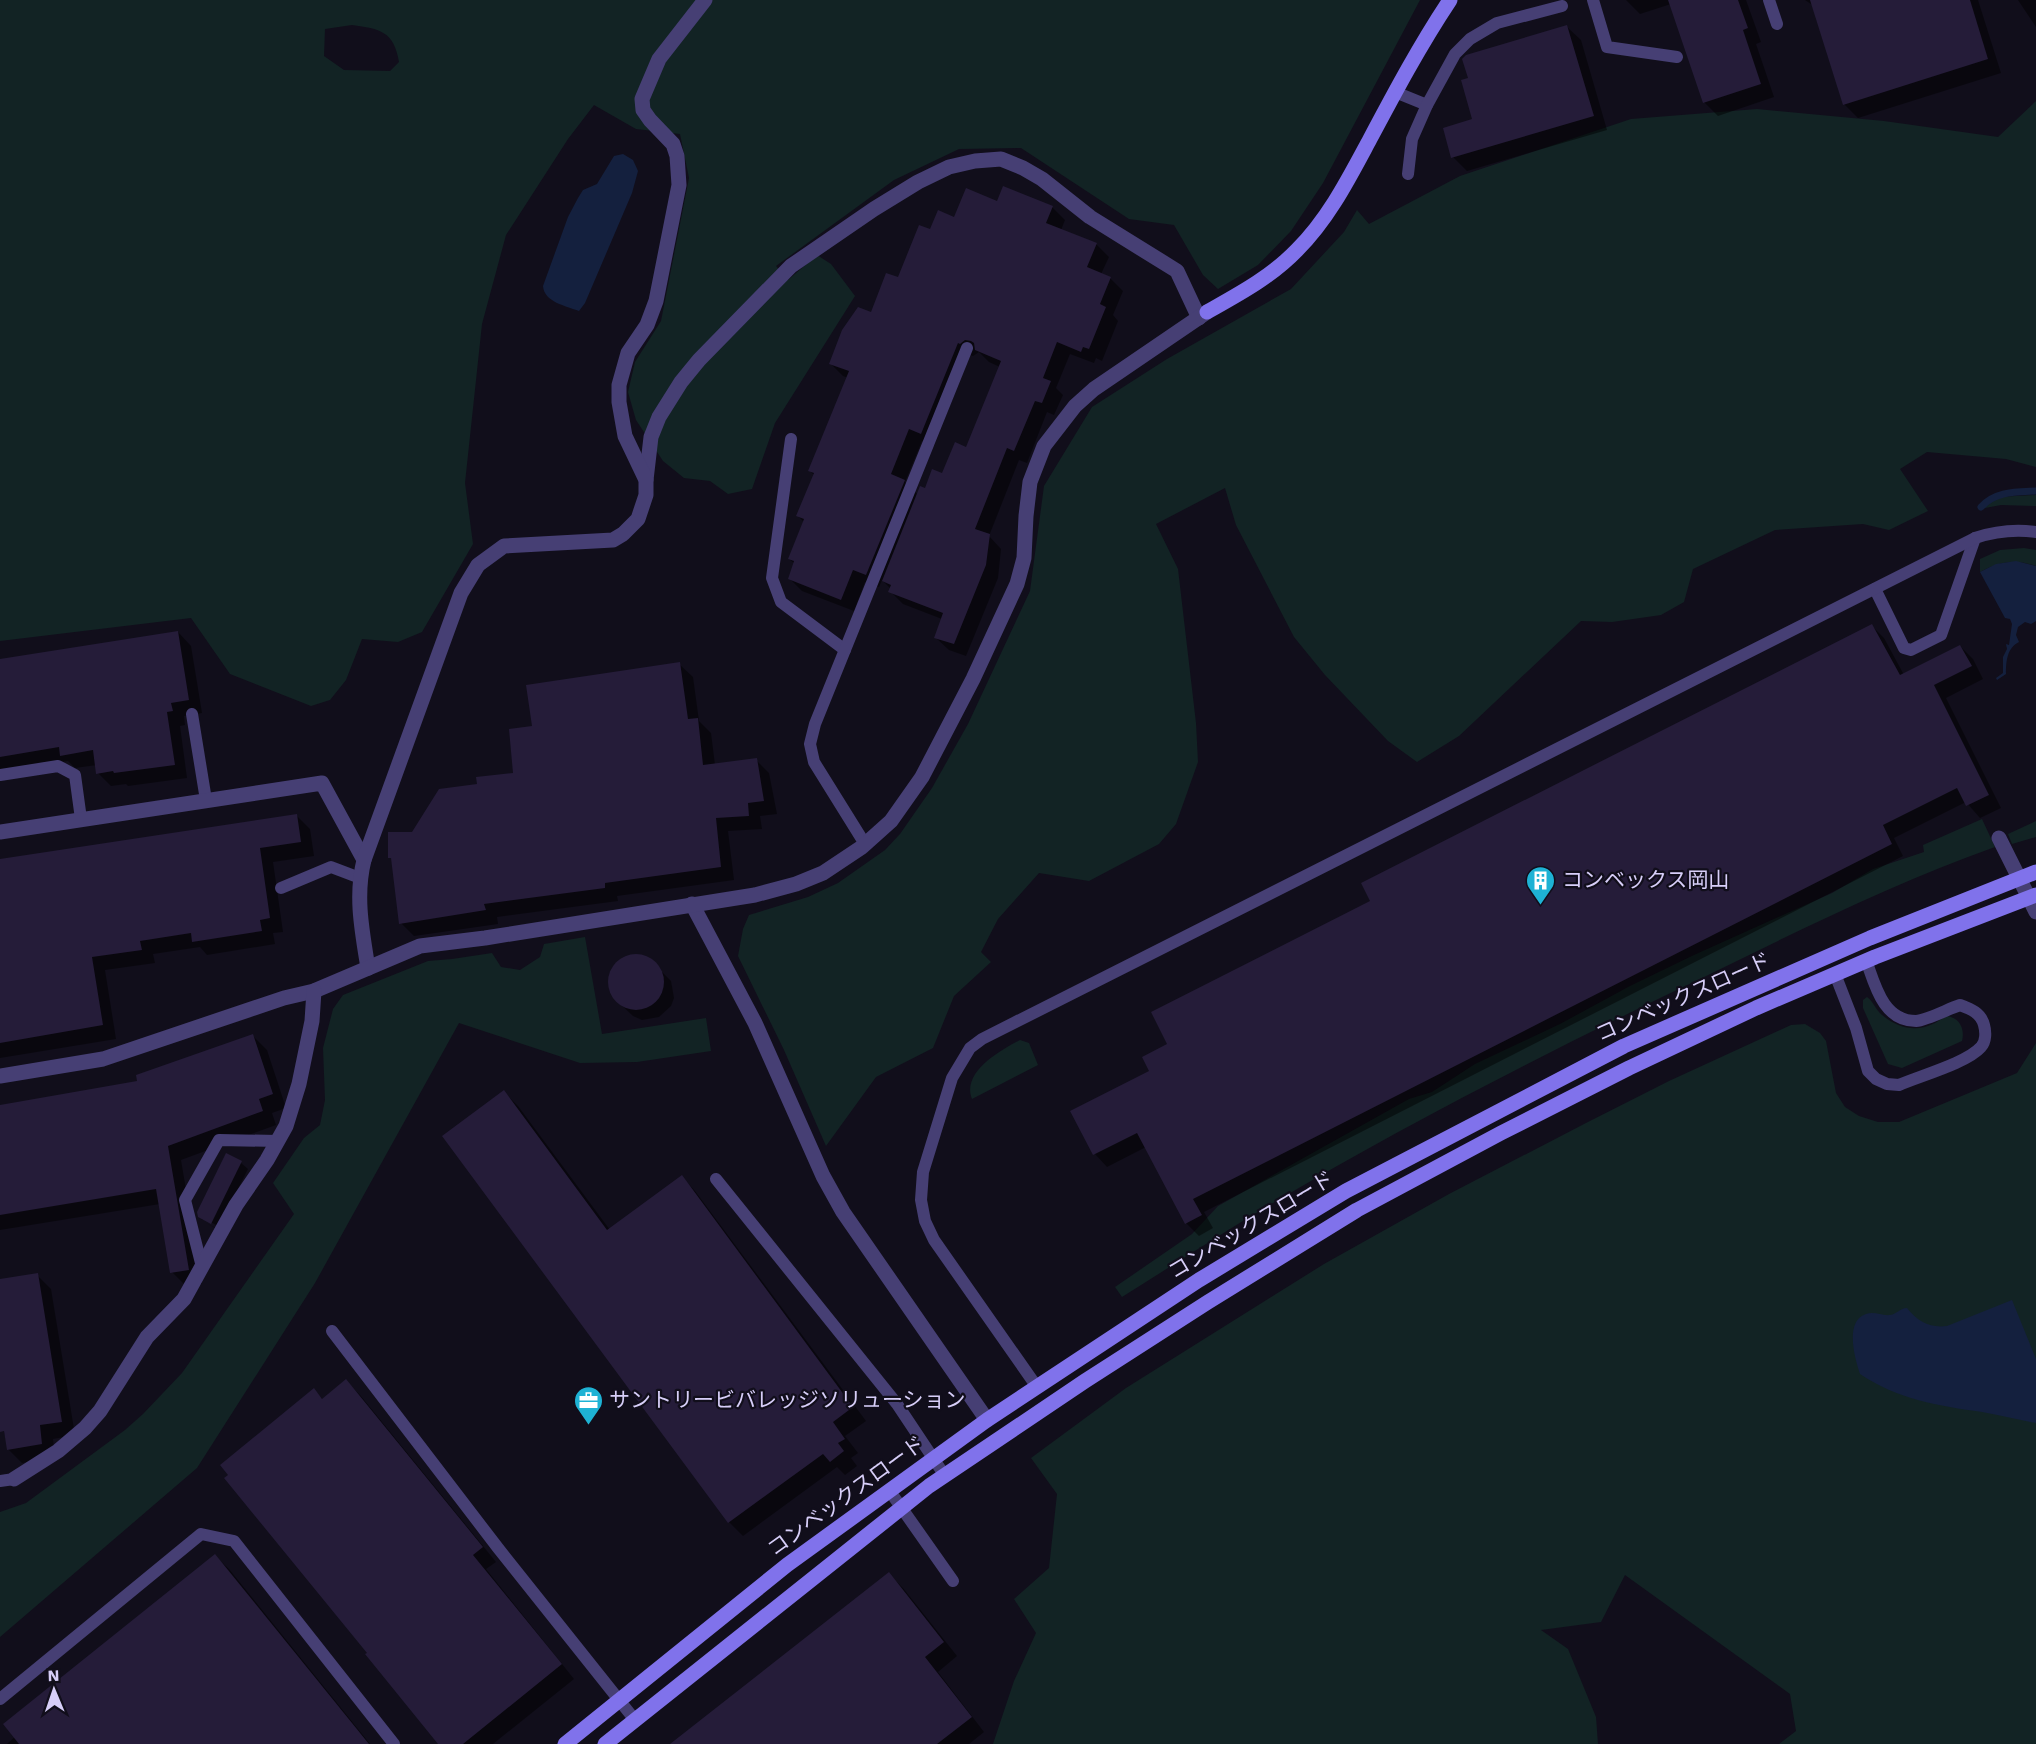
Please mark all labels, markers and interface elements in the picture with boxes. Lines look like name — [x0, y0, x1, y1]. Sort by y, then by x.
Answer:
building icon: コンベックス岡山 — [1525, 864, 1557, 906]
place label: コンベックス岡山 — [1562, 867, 1729, 892]
street label: コンベックスロード — [1592, 947, 1774, 1046]
street label: コンベックスロード — [1164, 1165, 1338, 1284]
office icon: サントリービバレッジソリューション — [572, 1384, 604, 1426]
place label: サントリービバレッジソリューション — [609, 1387, 966, 1412]
street label: コンベックスロード — [762, 1430, 929, 1561]
north arrow — [24, 1660, 84, 1720]
text: N — [47, 1666, 60, 1685]

